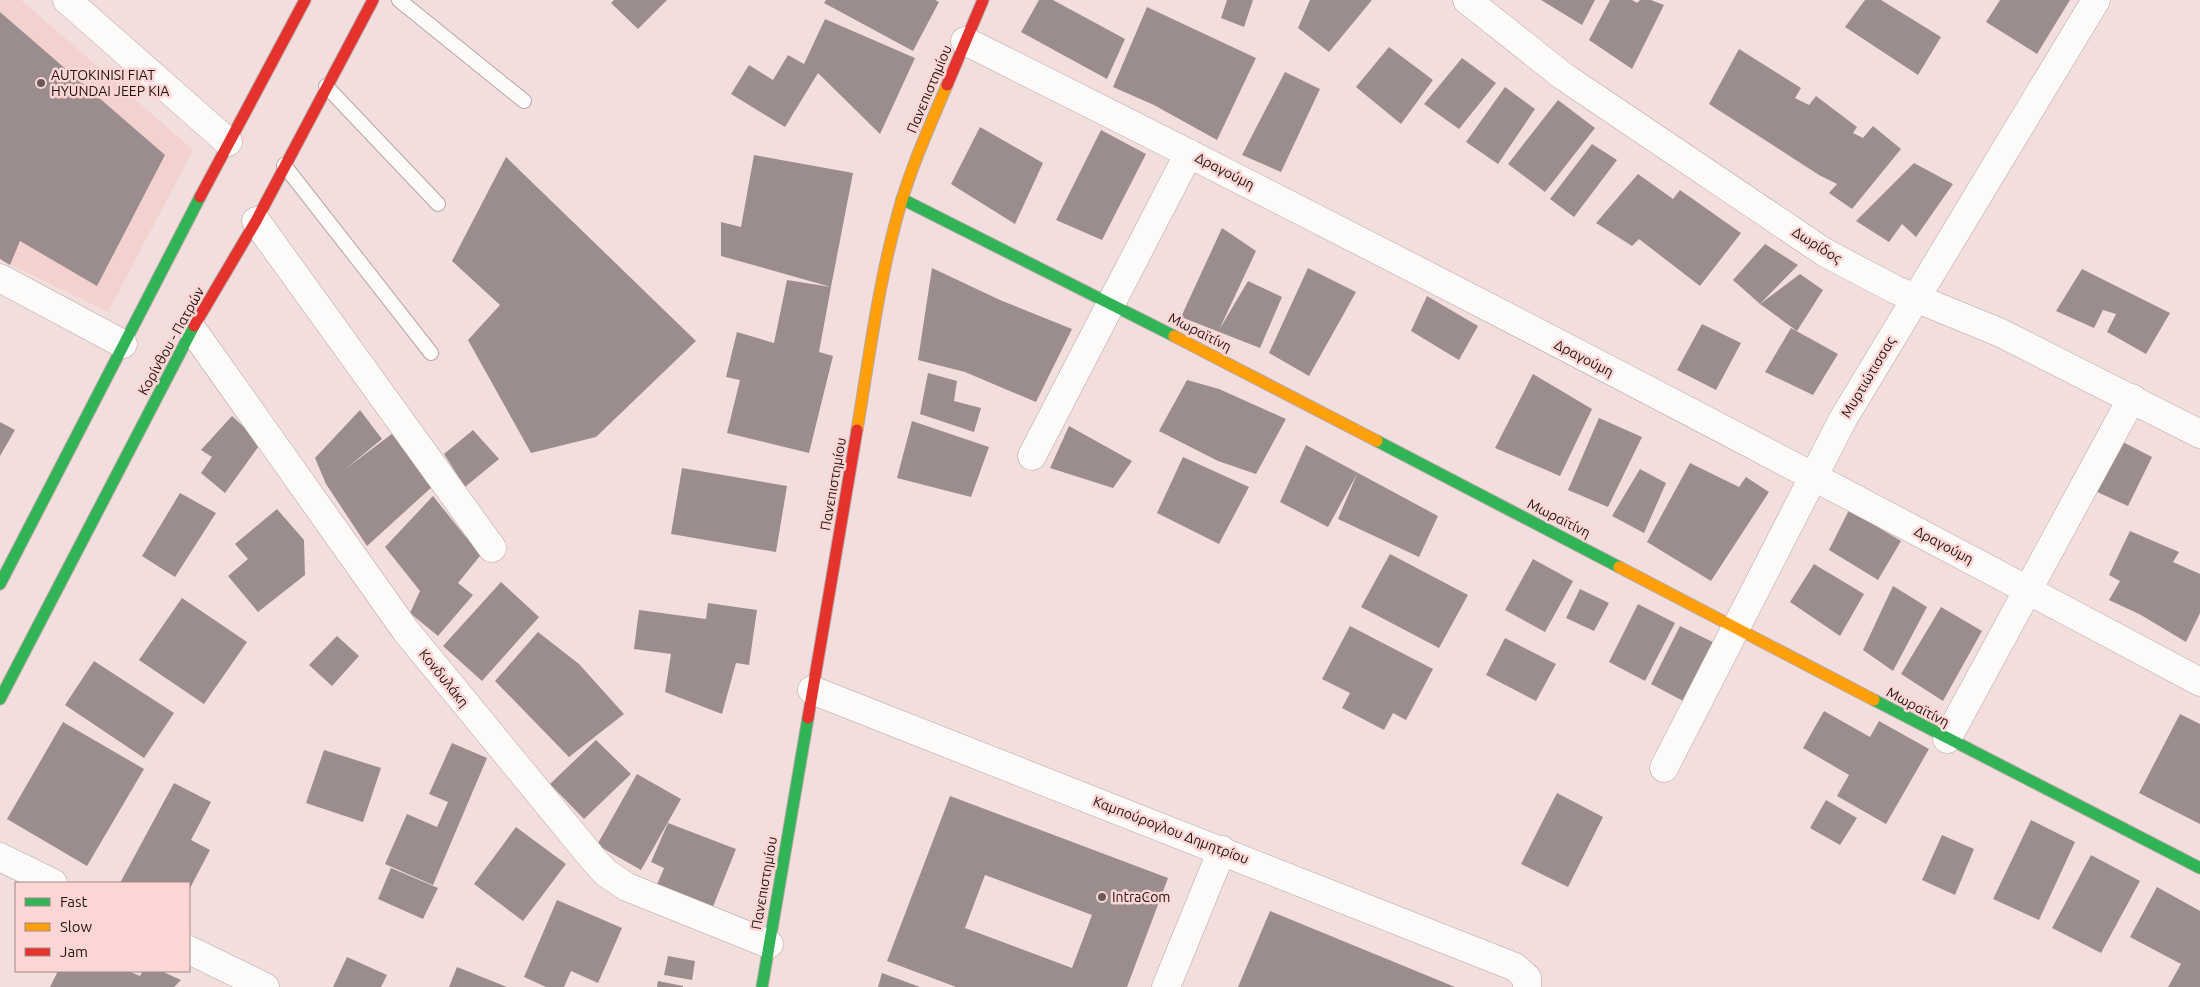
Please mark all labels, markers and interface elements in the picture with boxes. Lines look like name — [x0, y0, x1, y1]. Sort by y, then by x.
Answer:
street label: Πανεπιστημίου — [903, 42, 955, 136]
place label: AUTOKINISI FIAT HYUNDAI JEEP KIA — [51, 67, 169, 99]
marker: AUTOKINISI FIAT HYUNDAI JEEP KIA — [35, 77, 47, 89]
street label: Δραγούμη — [1193, 149, 1257, 193]
street label: Δωρίδος — [1789, 224, 1845, 267]
street label: Κορίνθου - Πατρών — [135, 284, 207, 398]
street label: Μωραϊτίνη — [1166, 309, 1234, 355]
street label: Μυρτιώτισσας — [1838, 333, 1899, 420]
street label: Δραγούμη — [1552, 336, 1616, 380]
street label: Πανεπιστημίου — [817, 436, 849, 532]
street label: Μωραϊτίνη — [1525, 495, 1593, 541]
street label: Δραγούμη — [1912, 523, 1976, 567]
street label: Κονδυλάκη — [416, 646, 472, 710]
street label: Μωραϊτίνη — [1884, 684, 1952, 730]
street label: Καμπούρογλου Δημητρίου — [1091, 793, 1251, 867]
street label: Πανεπιστημίου — [748, 835, 780, 931]
legend — [15, 882, 190, 972]
place label: IntraCom — [1112, 889, 1170, 905]
marker: IntraCom — [1096, 891, 1108, 903]
text: Fast — [60, 893, 88, 910]
text: Slow — [60, 918, 93, 935]
text: Jam — [60, 943, 88, 960]

